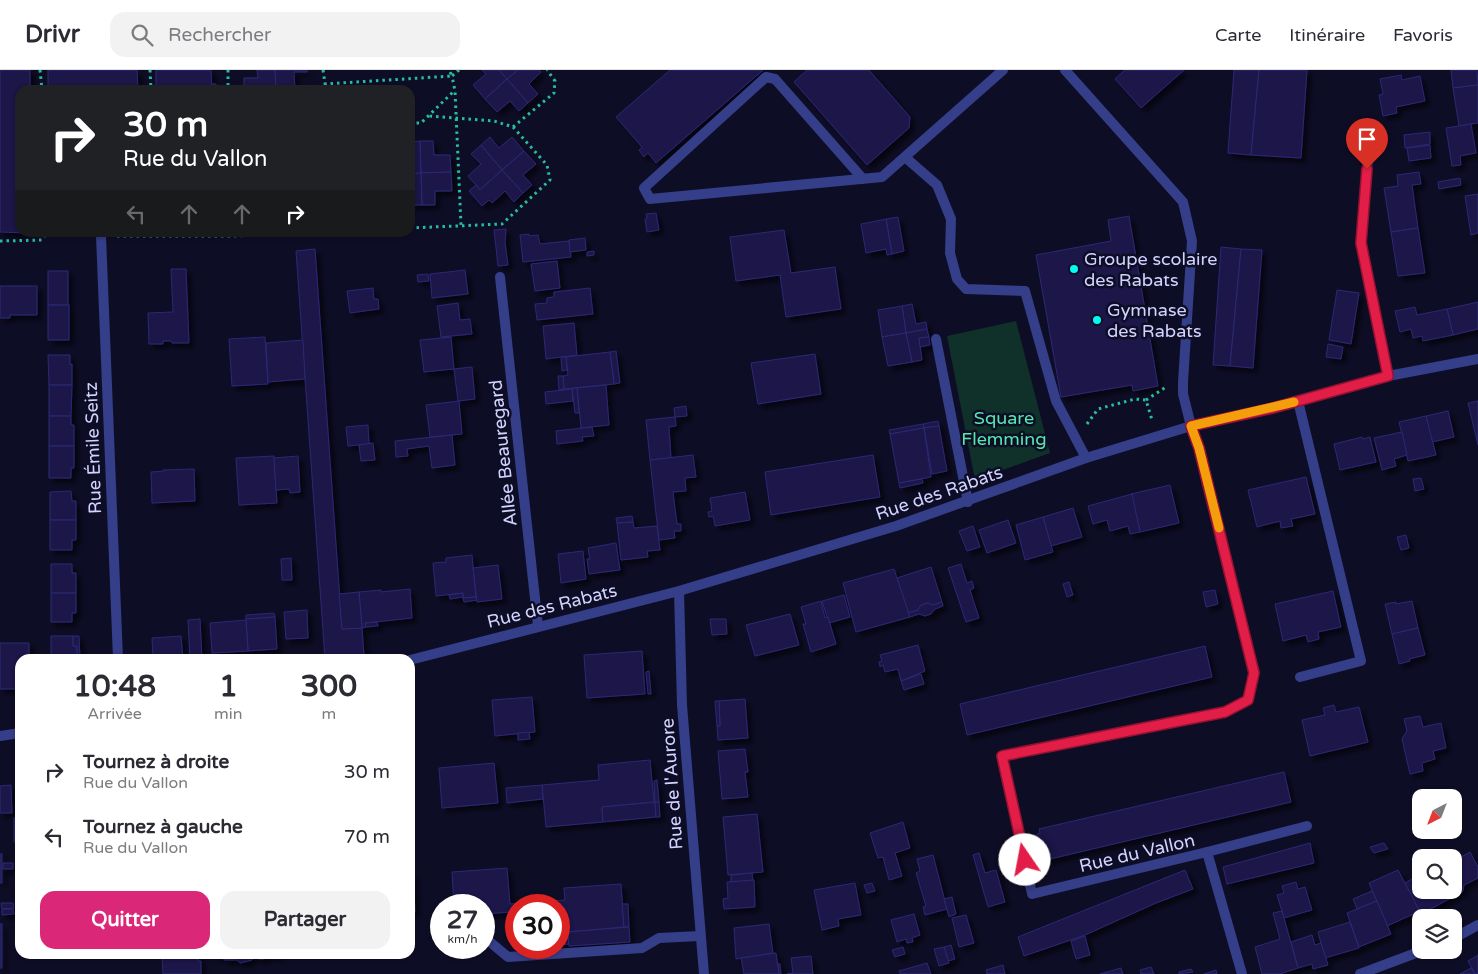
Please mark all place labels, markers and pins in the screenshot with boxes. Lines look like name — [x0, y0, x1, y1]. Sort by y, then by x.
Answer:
pin — [1346, 118, 1388, 169]
place label: Groupe scolaire des Rabats — [1084, 248, 1217, 291]
marker: Groupe scolaire des Rabats — [1068, 263, 1080, 275]
place label: Gymnase des Rabats — [1107, 299, 1202, 342]
marker: Gymnase des Rabats — [1091, 314, 1103, 326]

